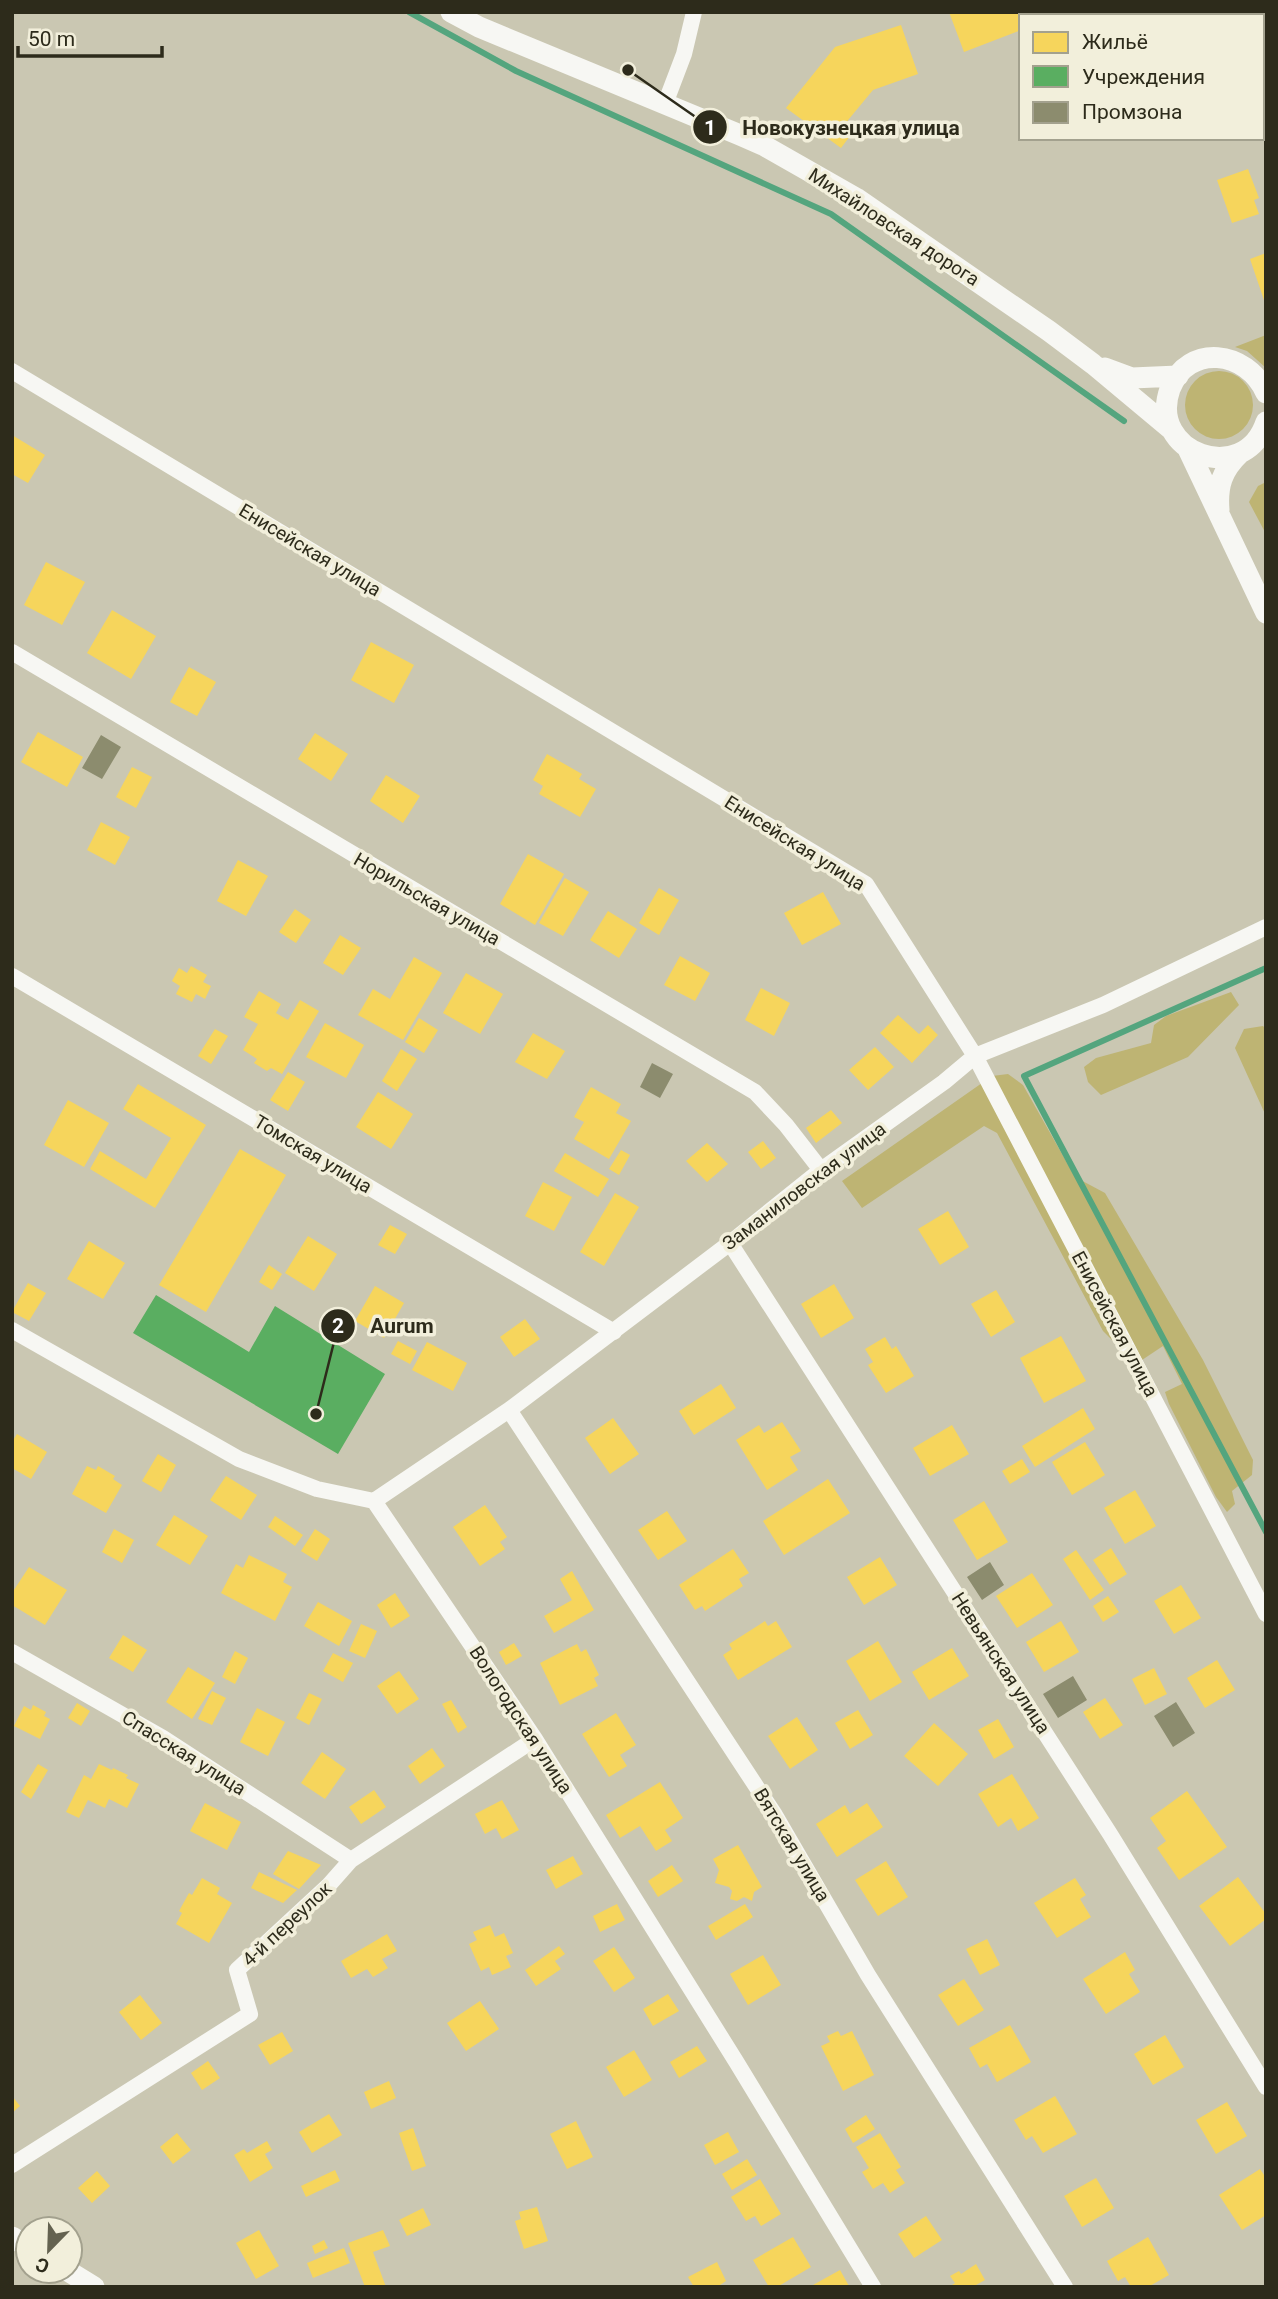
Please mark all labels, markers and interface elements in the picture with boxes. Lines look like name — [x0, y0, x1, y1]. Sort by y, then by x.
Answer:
scale bar — [18, 14, 161, 58]
legend — [1019, 14, 1264, 140]
text: 50 m — [28, 27, 75, 51]
text: Жильё — [1082, 30, 1148, 54]
text: Учреждения — [1082, 65, 1205, 89]
text: Промзона — [1082, 100, 1183, 124]
callout: Новокузнецкая улица — [693, 106, 973, 148]
text: 1 — [704, 116, 716, 140]
text: Новокузнецкая улица — [742, 116, 960, 140]
street label: Михайловская дорога — [804, 163, 984, 291]
street label: Енисейская улица — [235, 499, 385, 601]
street label: Енисейская улица — [720, 790, 870, 896]
street label: Норильская улица — [350, 848, 504, 950]
street label: Томская улица — [250, 1110, 376, 1198]
street label: Заманиловская улица — [718, 1117, 890, 1255]
street label: Енисейская улица — [1067, 1247, 1163, 1401]
callout: Aurum — [321, 1305, 447, 1347]
text: 2 — [332, 1314, 344, 1338]
text: Aurum — [370, 1314, 434, 1338]
street label: Невьянская улица — [947, 1588, 1055, 1738]
street label: Вологодская улица — [465, 1642, 577, 1798]
street label: Спасская улица — [118, 1706, 250, 1800]
street label: Вятская улица — [749, 1784, 835, 1906]
street label: 4-й переулок — [237, 1876, 337, 1971]
north arrow — [14, 2215, 84, 2285]
text: С — [32, 2252, 53, 2278]

